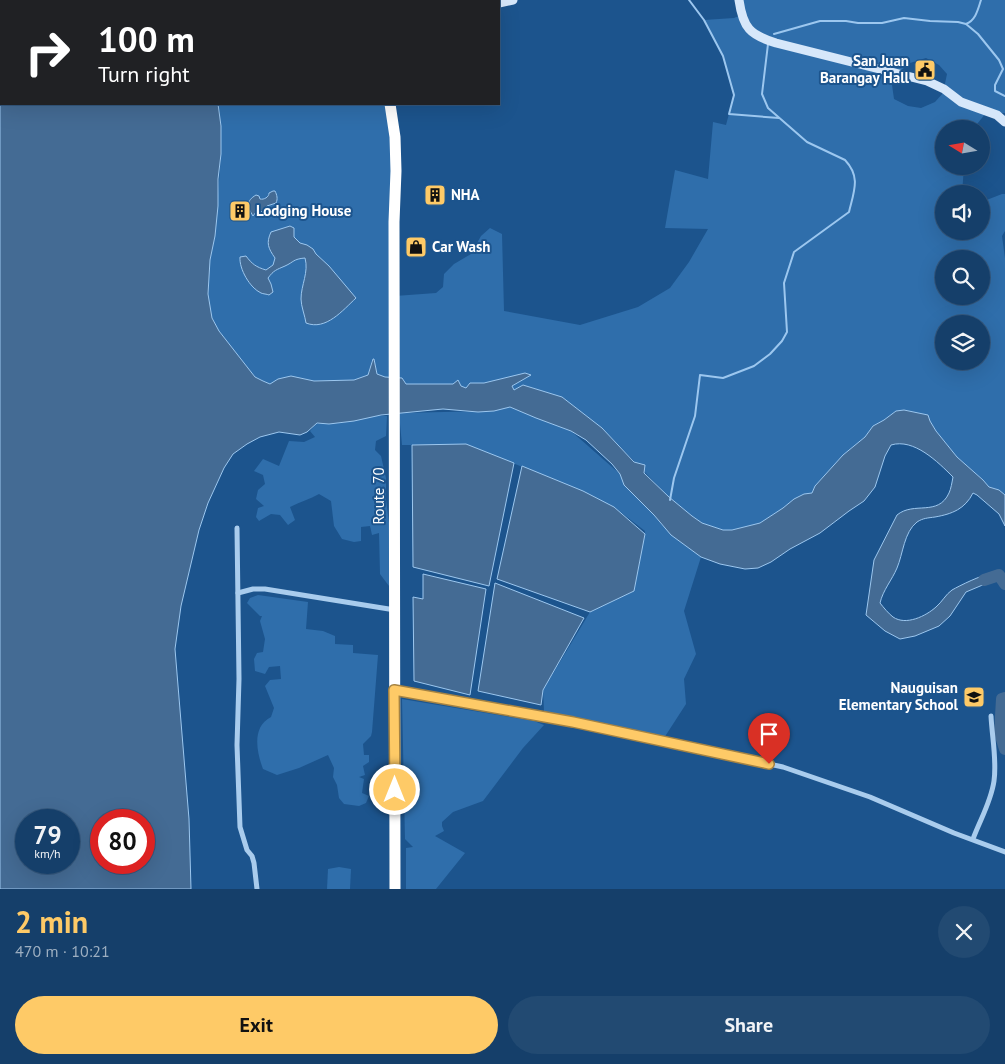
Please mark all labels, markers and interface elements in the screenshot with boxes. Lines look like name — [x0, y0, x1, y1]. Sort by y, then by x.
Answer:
text: 100 m — [98, 16, 195, 62]
icon: right — [15, 20, 80, 85]
place label: San Juan Barangay Hall — [820, 51, 910, 87]
public building icon: San Juan Barangay Hall — [913, 58, 937, 82]
text: Turn right — [98, 60, 190, 88]
north arrow — [935, 120, 990, 175]
map controls — [935, 120, 990, 370]
building icon: NHA — [423, 183, 447, 207]
place label: NHA — [451, 185, 481, 204]
button: sound — [935, 185, 990, 240]
building icon: Lodging House — [228, 199, 252, 223]
place label: Lodging House — [256, 201, 352, 220]
shop icon: Car Wash — [404, 235, 428, 259]
place label: Car Wash — [432, 237, 491, 256]
button: search — [935, 250, 990, 305]
button: layers — [935, 315, 990, 370]
street label: Route 70 — [369, 467, 388, 525]
place label: Nauguisan Elementary School — [839, 678, 959, 714]
school or university icon: Nauguisan Elementary School — [962, 685, 986, 709]
pin — [748, 713, 790, 764]
icon: arrive — [755, 720, 783, 748]
position arrow — [368, 763, 420, 815]
speed limit sign: 80 — [90, 809, 155, 874]
text: 79 — [33, 819, 62, 851]
text: km/h — [34, 846, 61, 861]
text: 2 min — [15, 902, 88, 941]
button: close — [938, 906, 990, 958]
text: 470 m · 10:21 — [15, 941, 110, 961]
button: Exit — [15, 996, 498, 1054]
button: Share — [508, 996, 990, 1054]

